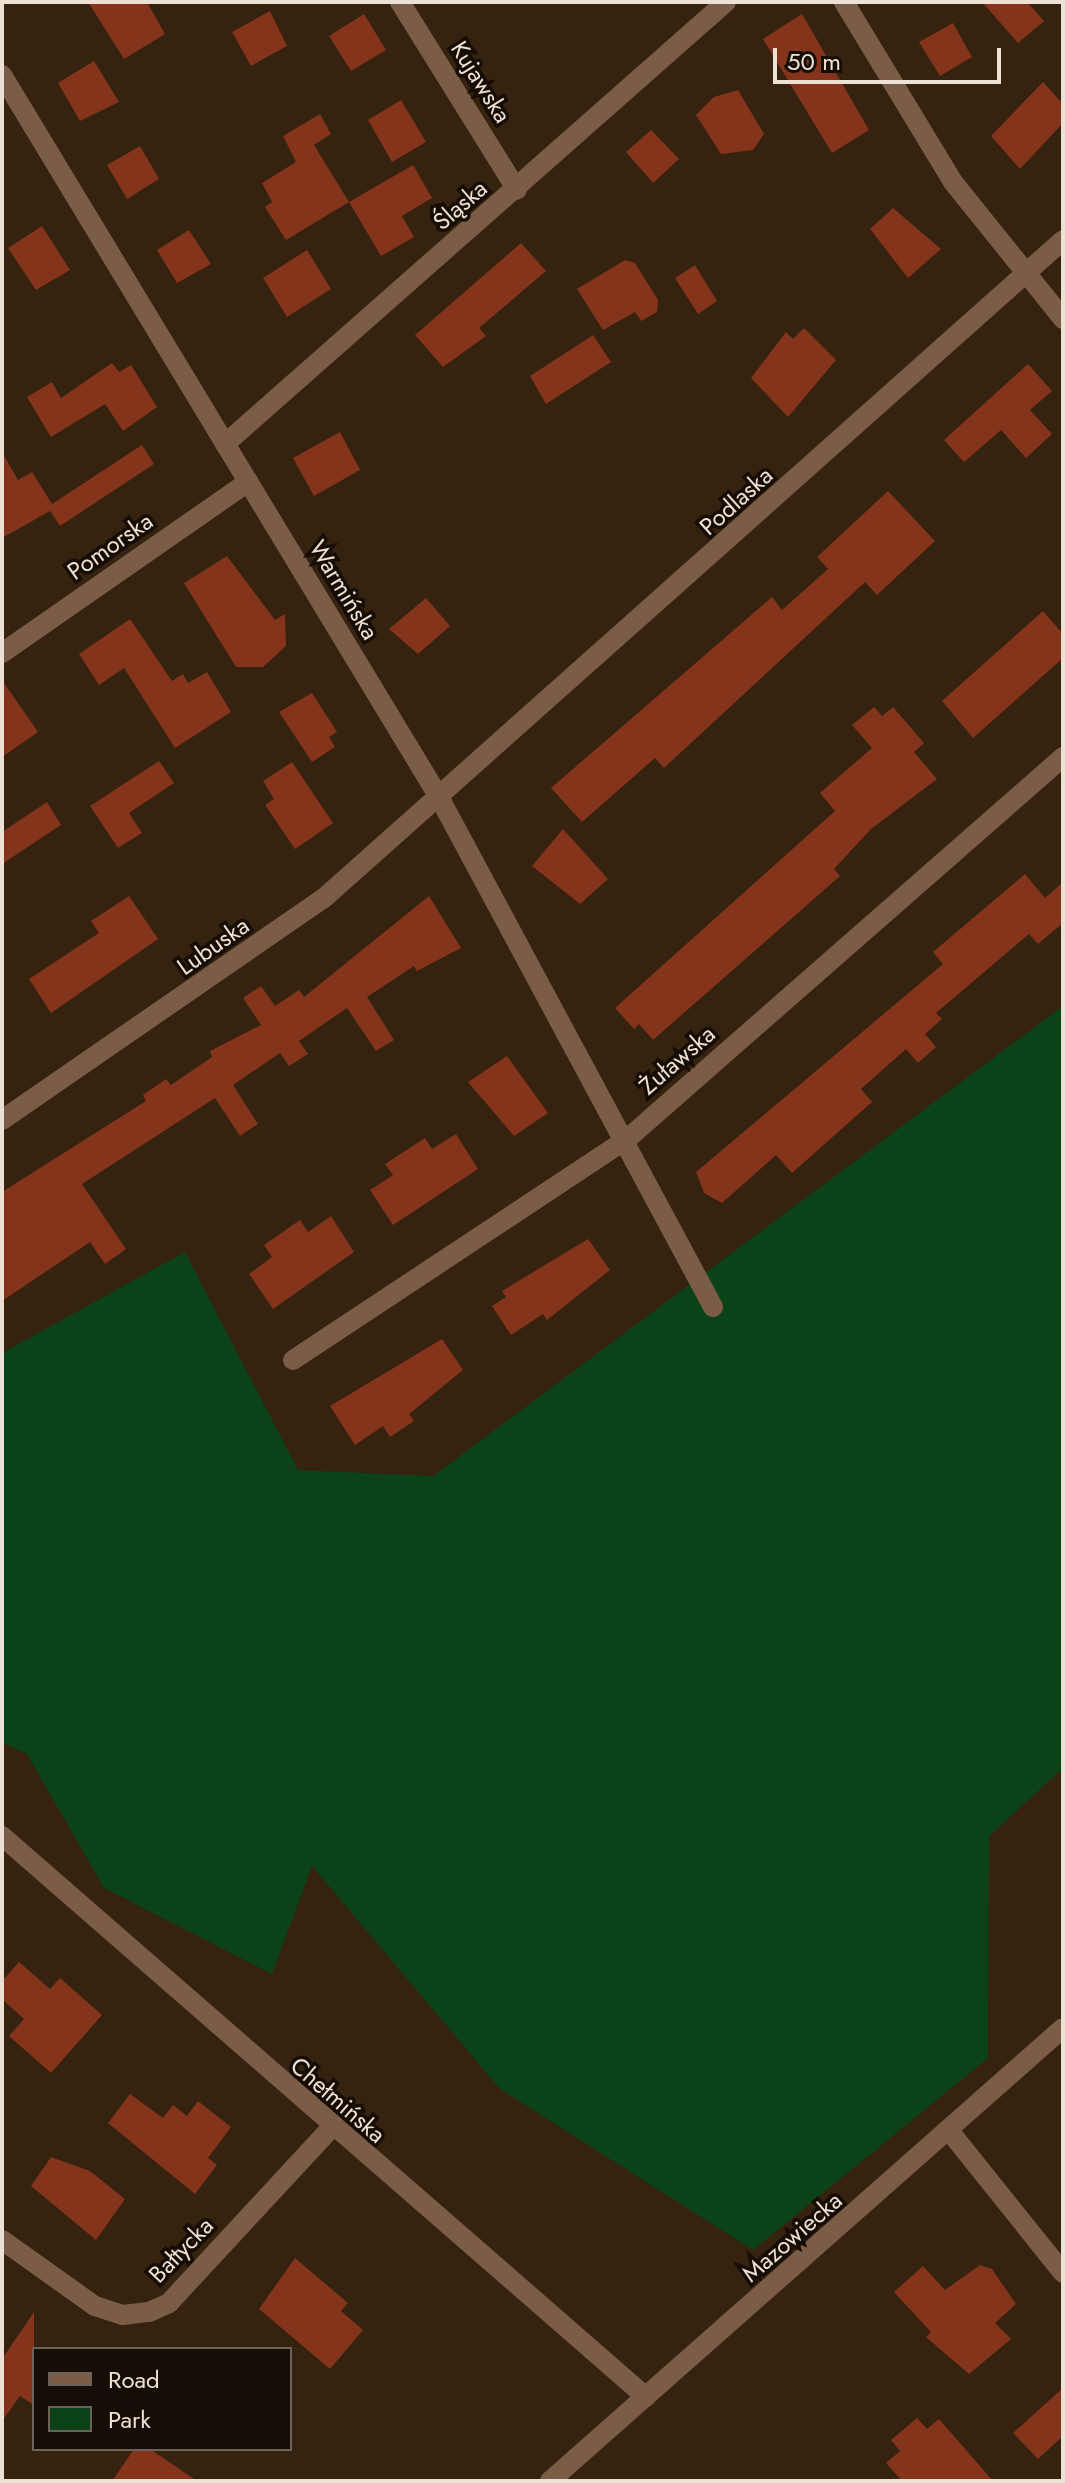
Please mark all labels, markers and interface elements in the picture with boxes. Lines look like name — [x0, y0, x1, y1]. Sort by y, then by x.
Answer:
scale bar — [777, 32, 1005, 82]
street label: Kujawska — [445, 36, 517, 128]
text: 50 m — [787, 44, 841, 79]
street label: Śląska — [427, 174, 493, 236]
street label: Podlaska — [694, 461, 778, 541]
street label: Pomorska — [62, 506, 158, 586]
street label: Warmińska — [303, 535, 385, 645]
street label: Lubuska — [172, 911, 254, 981]
street label: Żuławska — [633, 1019, 721, 1101]
street label: Chełmińska — [285, 2051, 391, 2149]
street label: Mazowiecka — [736, 2186, 848, 2288]
street label: Bałtycka — [143, 2211, 219, 2289]
legend — [32, 2347, 292, 2451]
text: Road — [108, 2362, 160, 2397]
text: Park — [108, 2402, 151, 2437]

